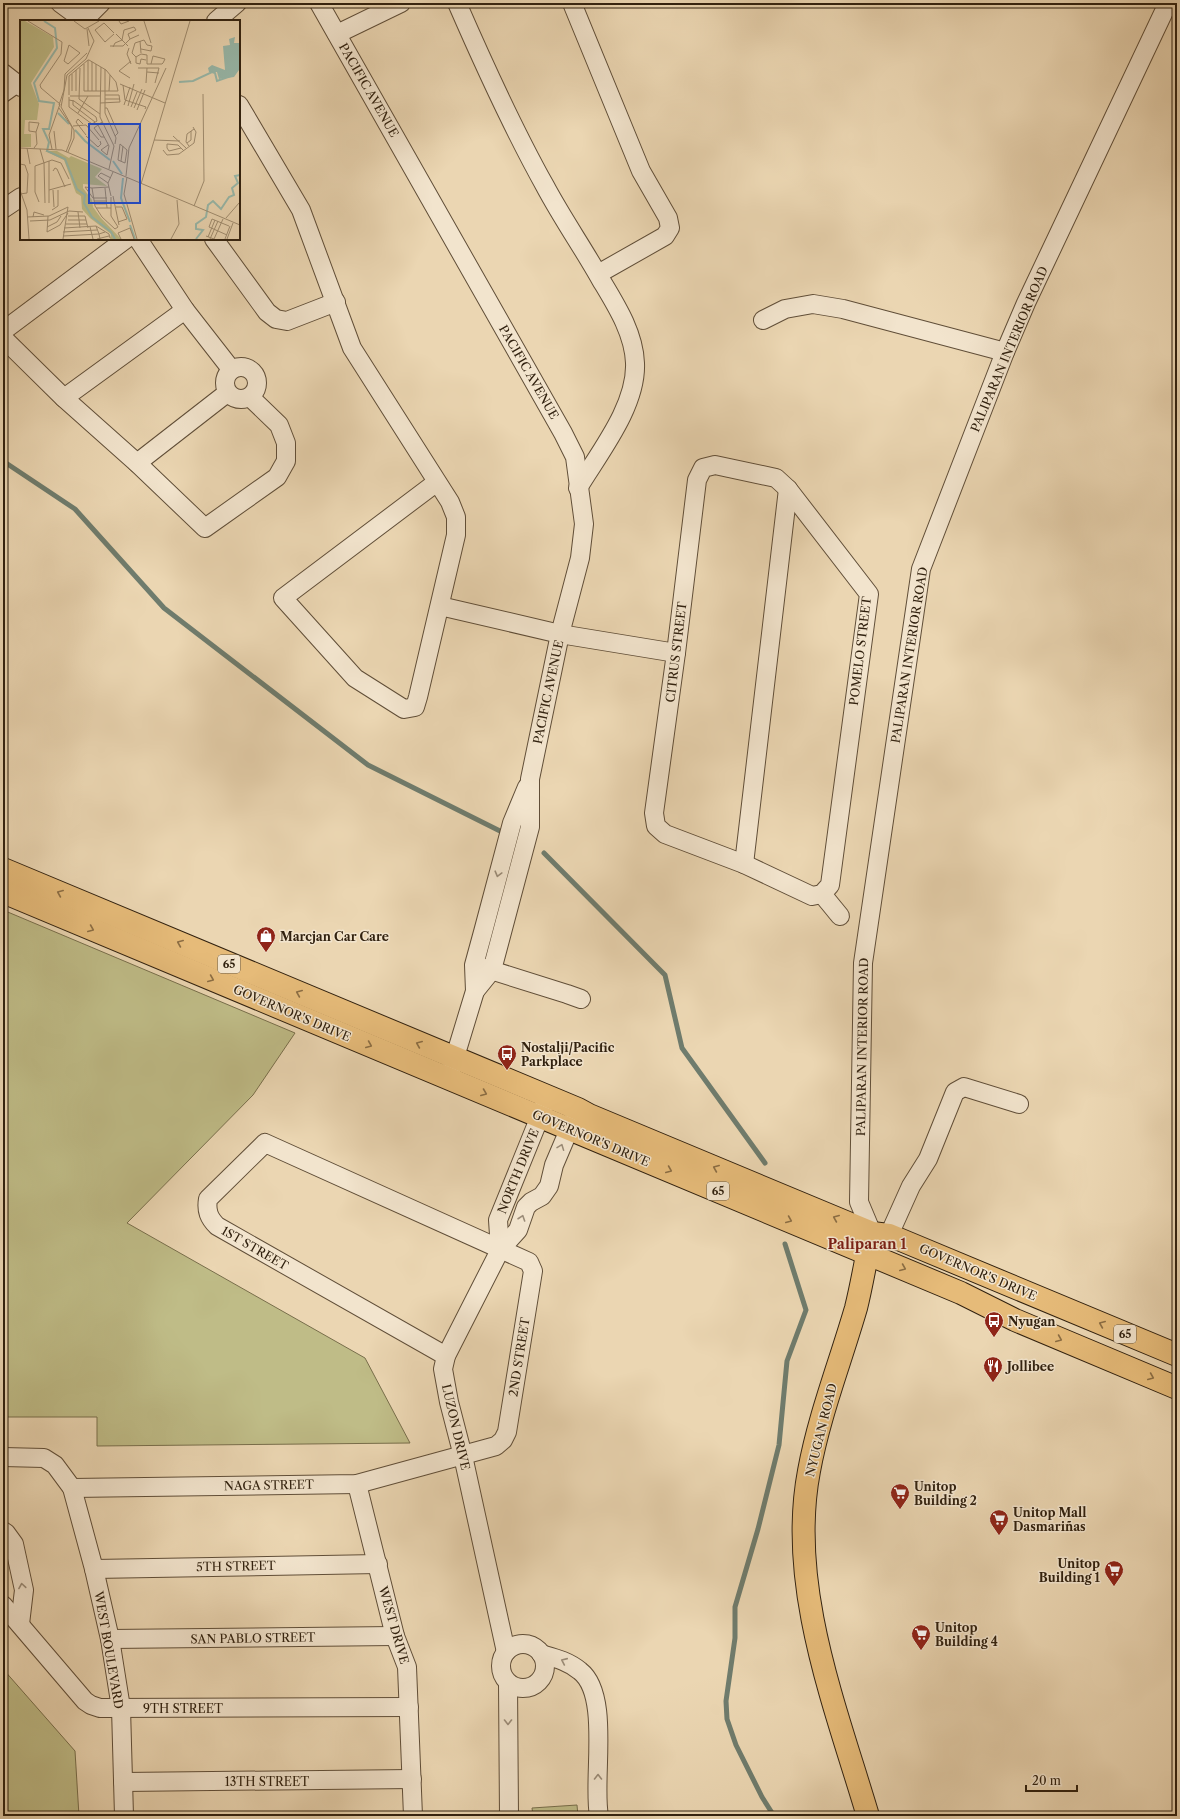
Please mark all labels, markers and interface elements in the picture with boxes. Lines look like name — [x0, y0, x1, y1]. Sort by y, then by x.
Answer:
inset map — [20, 20, 240, 240]
street label: PACIFIC AVENUE — [336, 40, 402, 140]
street label: PALIPARAN INTERIOR ROAD — [967, 264, 1051, 434]
street label: PACIFIC AVENUE — [496, 322, 562, 422]
street label: PALIPARAN INTERIOR ROAD — [888, 565, 930, 744]
street label: POMELO STREET — [846, 596, 874, 706]
street label: CITRUS STREET — [662, 601, 690, 703]
street label: PACIFIC AVENUE — [530, 639, 566, 745]
one-way arrow — [494, 870, 503, 877]
one-way arrow — [56, 889, 63, 897]
one-way arrow — [87, 924, 94, 932]
shop icon: Marcjan Car Care — [255, 925, 277, 953]
place label: Marcjan Car Care — [280, 929, 389, 944]
one-way arrow — [176, 940, 184, 948]
road number: 65 — [218, 955, 240, 973]
street label: PALIPARAN INTERIOR ROAD — [853, 957, 871, 1136]
one-way arrow — [206, 974, 214, 982]
street label: GOVERNOR'S DRIVE — [231, 981, 353, 1045]
one-way arrow — [296, 990, 303, 998]
one-way arrow — [416, 1040, 423, 1048]
place label: Nostalji/Pacific Parkplace — [521, 1040, 615, 1069]
one-way arrow — [366, 1041, 373, 1049]
bus stop icon: Nostalji/Pacific Parkplace — [496, 1043, 518, 1071]
one-way arrow — [481, 1089, 488, 1097]
street label: GOVERNOR'S DRIVE — [530, 1106, 652, 1170]
street label: NORTH DRIVE — [494, 1126, 542, 1216]
one-way arrow — [556, 1143, 565, 1150]
one-way arrow — [712, 1165, 720, 1173]
one-way arrow — [665, 1166, 672, 1174]
road number: 65 — [707, 1182, 729, 1200]
one-way arrow — [517, 1215, 525, 1222]
one-way arrow — [832, 1215, 839, 1223]
one-way arrow — [785, 1216, 792, 1224]
street label: 1ST STREET — [219, 1223, 291, 1273]
district label: Paliparan 1 — [827, 1235, 907, 1253]
street label: GOVERNOR'S DRIVE — [917, 1240, 1039, 1304]
one-way arrow — [900, 1264, 907, 1272]
bus stop icon: Nyugan — [983, 1310, 1005, 1338]
place label: Nyugan — [1008, 1314, 1056, 1329]
street label: 2ND STREET — [505, 1316, 533, 1398]
one-way arrow — [1099, 1321, 1107, 1329]
road number: 65 — [1114, 1325, 1136, 1343]
one-way arrow — [1056, 1334, 1063, 1342]
restaurant icon: Jollibee — [982, 1355, 1004, 1383]
place label: Jollibee — [1005, 1359, 1054, 1374]
one-way arrow — [1146, 1372, 1154, 1380]
street label: NYUGAN ROAD — [802, 1381, 840, 1478]
street label: LUZON DRIVE — [439, 1382, 473, 1472]
street label: NAGA STREET — [224, 1477, 314, 1493]
place label: Unitop Building 2 — [914, 1479, 977, 1508]
supermarket icon: Unitop Building 2 — [889, 1482, 911, 1510]
place label: Unitop Mall Dasmariñas — [1013, 1505, 1087, 1534]
supermarket icon: Unitop Mall Dasmariñas — [988, 1508, 1010, 1536]
place label: Unitop Building 1 — [1039, 1556, 1101, 1585]
street label: 5TH STREET — [196, 1558, 276, 1574]
supermarket icon: Unitop Building 1 — [1103, 1559, 1125, 1587]
one-way arrow — [18, 1582, 27, 1589]
street label: WEST DRIVE — [375, 1583, 412, 1666]
street label: WEST BOULEVARD — [91, 1589, 127, 1710]
place label: Unitop Building 4 — [935, 1620, 998, 1649]
supermarket icon: Unitop Building 4 — [910, 1623, 932, 1651]
street label: SAN PABLO STREET — [190, 1629, 316, 1647]
one-way arrow — [560, 1658, 568, 1666]
street label: 9TH STREET — [143, 1701, 223, 1716]
one-way arrow — [504, 1719, 513, 1725]
scale bar — [1026, 1767, 1077, 1793]
text: 20 m — [1032, 1773, 1061, 1788]
street label: 13TH STREET — [225, 1774, 309, 1789]
one-way arrow — [594, 1774, 602, 1780]

